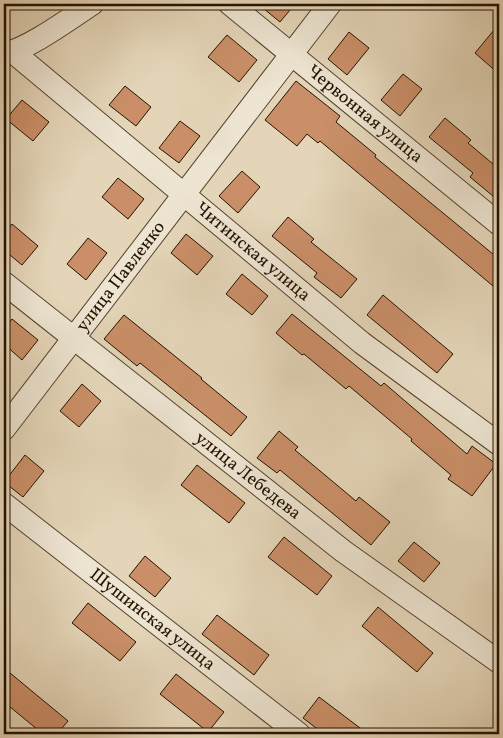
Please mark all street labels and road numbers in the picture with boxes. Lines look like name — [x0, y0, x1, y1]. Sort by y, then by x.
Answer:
street label: Червонная улица — [301, 59, 428, 169]
street label: Читинская улица — [189, 196, 316, 307]
street label: улица Павленко — [70, 216, 171, 337]
street label: улица Лебедева — [189, 426, 307, 526]
street label: Шушинская улица — [84, 563, 221, 677]

